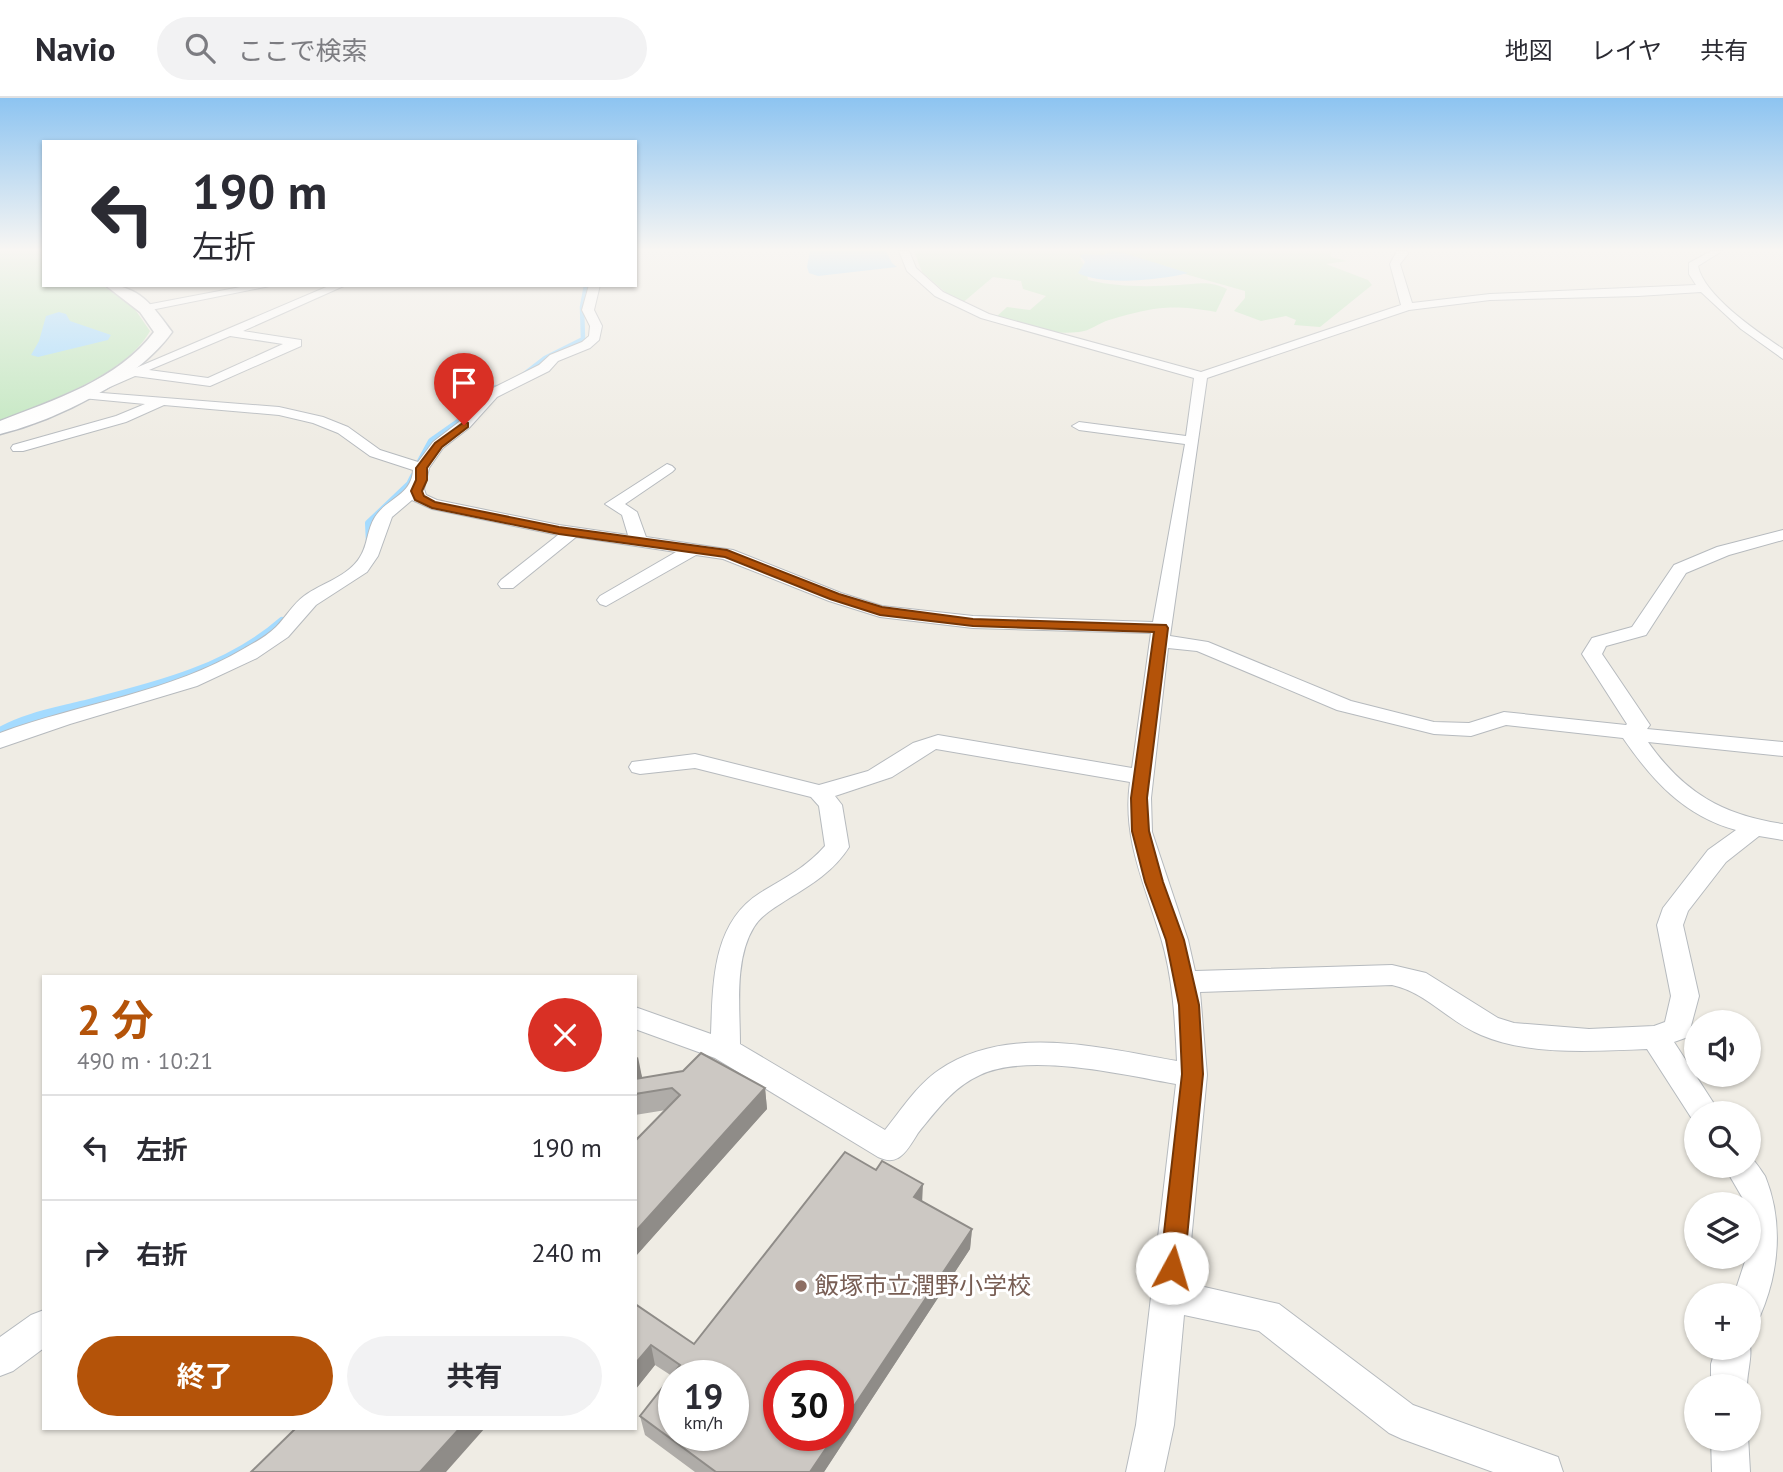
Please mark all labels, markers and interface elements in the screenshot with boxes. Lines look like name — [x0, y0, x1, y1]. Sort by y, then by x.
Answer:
search box — [157, 17, 647, 80]
text: Navio — [35, 27, 115, 70]
icon: search — [181, 29, 219, 67]
text: ここで検索 — [237, 34, 367, 67]
text: 地図 — [1505, 35, 1553, 66]
text: レイヤ — [1591, 35, 1662, 66]
text: 共有 — [1700, 35, 1748, 66]
text: 190 m — [192, 159, 327, 223]
icon: left — [77, 168, 168, 259]
text: 左折 — [192, 225, 256, 267]
pin — [434, 353, 494, 425]
icon: arrive — [445, 364, 483, 402]
text: 2 分 — [77, 992, 153, 1047]
button: close — [528, 998, 602, 1072]
map controls — [1684, 1010, 1761, 1451]
button: sound — [1684, 1010, 1761, 1087]
text: 490 m · 10:21 — [77, 1046, 213, 1075]
button: search — [1684, 1101, 1761, 1178]
icon: left — [77, 1129, 115, 1167]
text: 190 m — [531, 1131, 602, 1164]
text: 左折 — [136, 1133, 188, 1166]
button: layers — [1684, 1192, 1761, 1269]
position arrow — [1135, 1231, 1209, 1305]
icon: right — [77, 1234, 115, 1272]
text: 240 m — [531, 1236, 602, 1269]
text: 右折 — [136, 1238, 188, 1271]
place label: 飯塚市立潤野小学校 — [815, 1270, 1031, 1301]
marker: 飯塚市立潤野小学校 — [793, 1278, 809, 1294]
button: + — [1684, 1283, 1761, 1360]
button: 終了 — [77, 1336, 333, 1416]
button: 共有 — [347, 1336, 602, 1416]
speed limit sign: 30 — [763, 1360, 854, 1451]
text: 19 — [684, 1373, 723, 1419]
button: − — [1684, 1374, 1761, 1451]
text: km/h — [684, 1411, 723, 1434]

